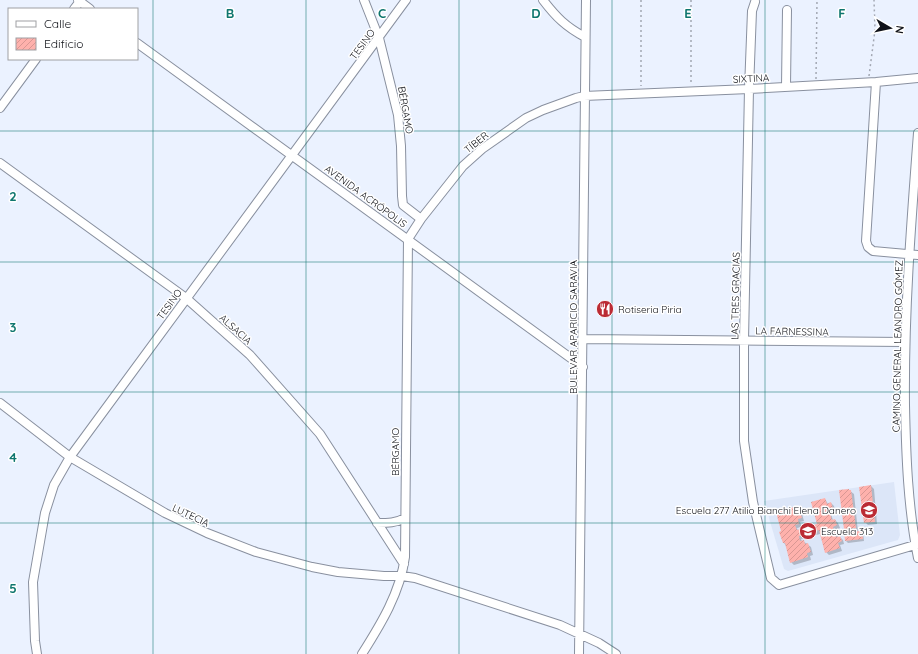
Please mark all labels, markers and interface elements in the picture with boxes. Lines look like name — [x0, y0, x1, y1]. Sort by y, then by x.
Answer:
text: B — [226, 5, 234, 21]
text: C — [378, 5, 386, 21]
text: D — [531, 5, 541, 21]
text: E — [684, 5, 692, 21]
text: F — [838, 5, 846, 21]
legend — [8, 8, 138, 60]
north arrow — [870, 8, 910, 48]
text: Calle — [44, 16, 72, 31]
text: N — [892, 24, 907, 35]
street label: TESINO — [347, 26, 378, 62]
text: Edificio — [44, 36, 84, 51]
street label: SIXTINA — [732, 71, 770, 86]
street label: BÉRGAMO — [395, 85, 416, 135]
street label: TÍBER — [462, 129, 491, 156]
street label: AVENIDA ACRÓPOLIS — [322, 162, 410, 231]
text: 2 — [9, 188, 17, 204]
street label: LAS TRES GRACIAS — [728, 251, 743, 340]
street label: BULEVAR APARICIO SARAVIA — [567, 260, 580, 394]
street label: CAMINO GENERAL LEANDRO GÓMEZ — [889, 260, 906, 432]
street label: TESINO — [154, 286, 185, 322]
restaurant icon: Rotiseria Piria — [595, 299, 615, 319]
place label: Rotiseria Piria — [618, 303, 682, 316]
street label: ALSACIA — [217, 311, 255, 348]
text: 3 — [10, 319, 17, 335]
street label: LA FARNESSINA — [755, 324, 829, 339]
street label: BÉRGAMO — [389, 428, 402, 476]
text: 4 — [9, 449, 17, 465]
school or university icon: Escuela 277 Atilio Bianchi Elena Danero — [859, 500, 879, 520]
street label: LUTECIA — [170, 501, 212, 530]
place label: Escuela 277 Atilio Bianchi Elena Danero — [676, 504, 856, 517]
school or university icon: Escuela 313 — [798, 521, 818, 541]
place label: Escuela 313 — [821, 525, 873, 538]
text: 5 — [9, 580, 17, 596]

